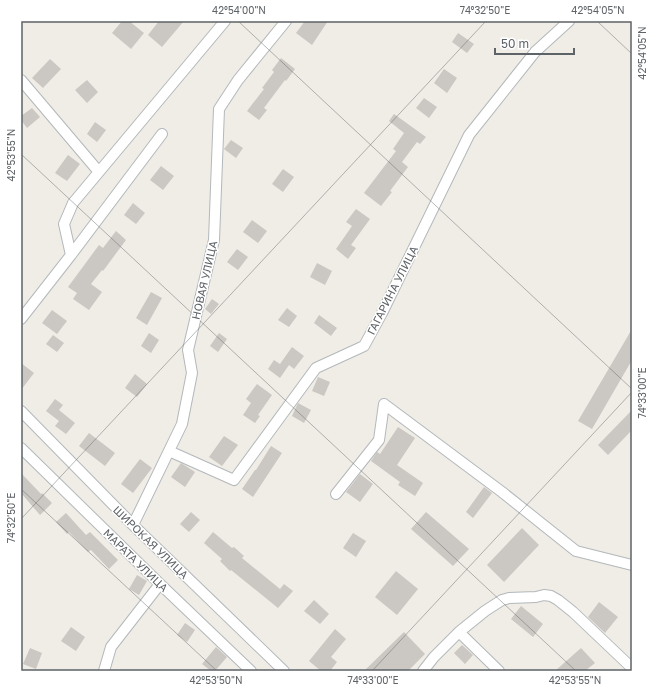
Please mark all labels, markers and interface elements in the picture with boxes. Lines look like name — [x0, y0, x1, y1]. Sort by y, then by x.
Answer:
text: 42°54'00"N — [212, 4, 266, 16]
text: 74°32'50"E — [460, 4, 510, 16]
text: 42°54'05"N — [571, 4, 625, 16]
text: 42°54'05"N — [636, 26, 648, 80]
scale bar — [495, 30, 574, 56]
text: 50 m — [501, 36, 529, 51]
text: 42°53'55"N — [5, 129, 17, 181]
street label: НОВАЯ УЛИЦА — [189, 239, 220, 321]
street label: ГАГАРИНА УЛИЦА — [364, 243, 420, 337]
text: 74°33'00"E — [636, 367, 648, 419]
text: 74°32'50"E — [5, 493, 17, 543]
street label: ШИРОКАЯ УЛИЦА — [111, 503, 192, 581]
street label: МАРАТА УЛИЦА — [101, 526, 171, 595]
text: 42°53'50"N — [189, 674, 243, 686]
text: 74°33'00"E — [347, 674, 399, 686]
text: 42°53'55"N — [549, 674, 601, 686]

